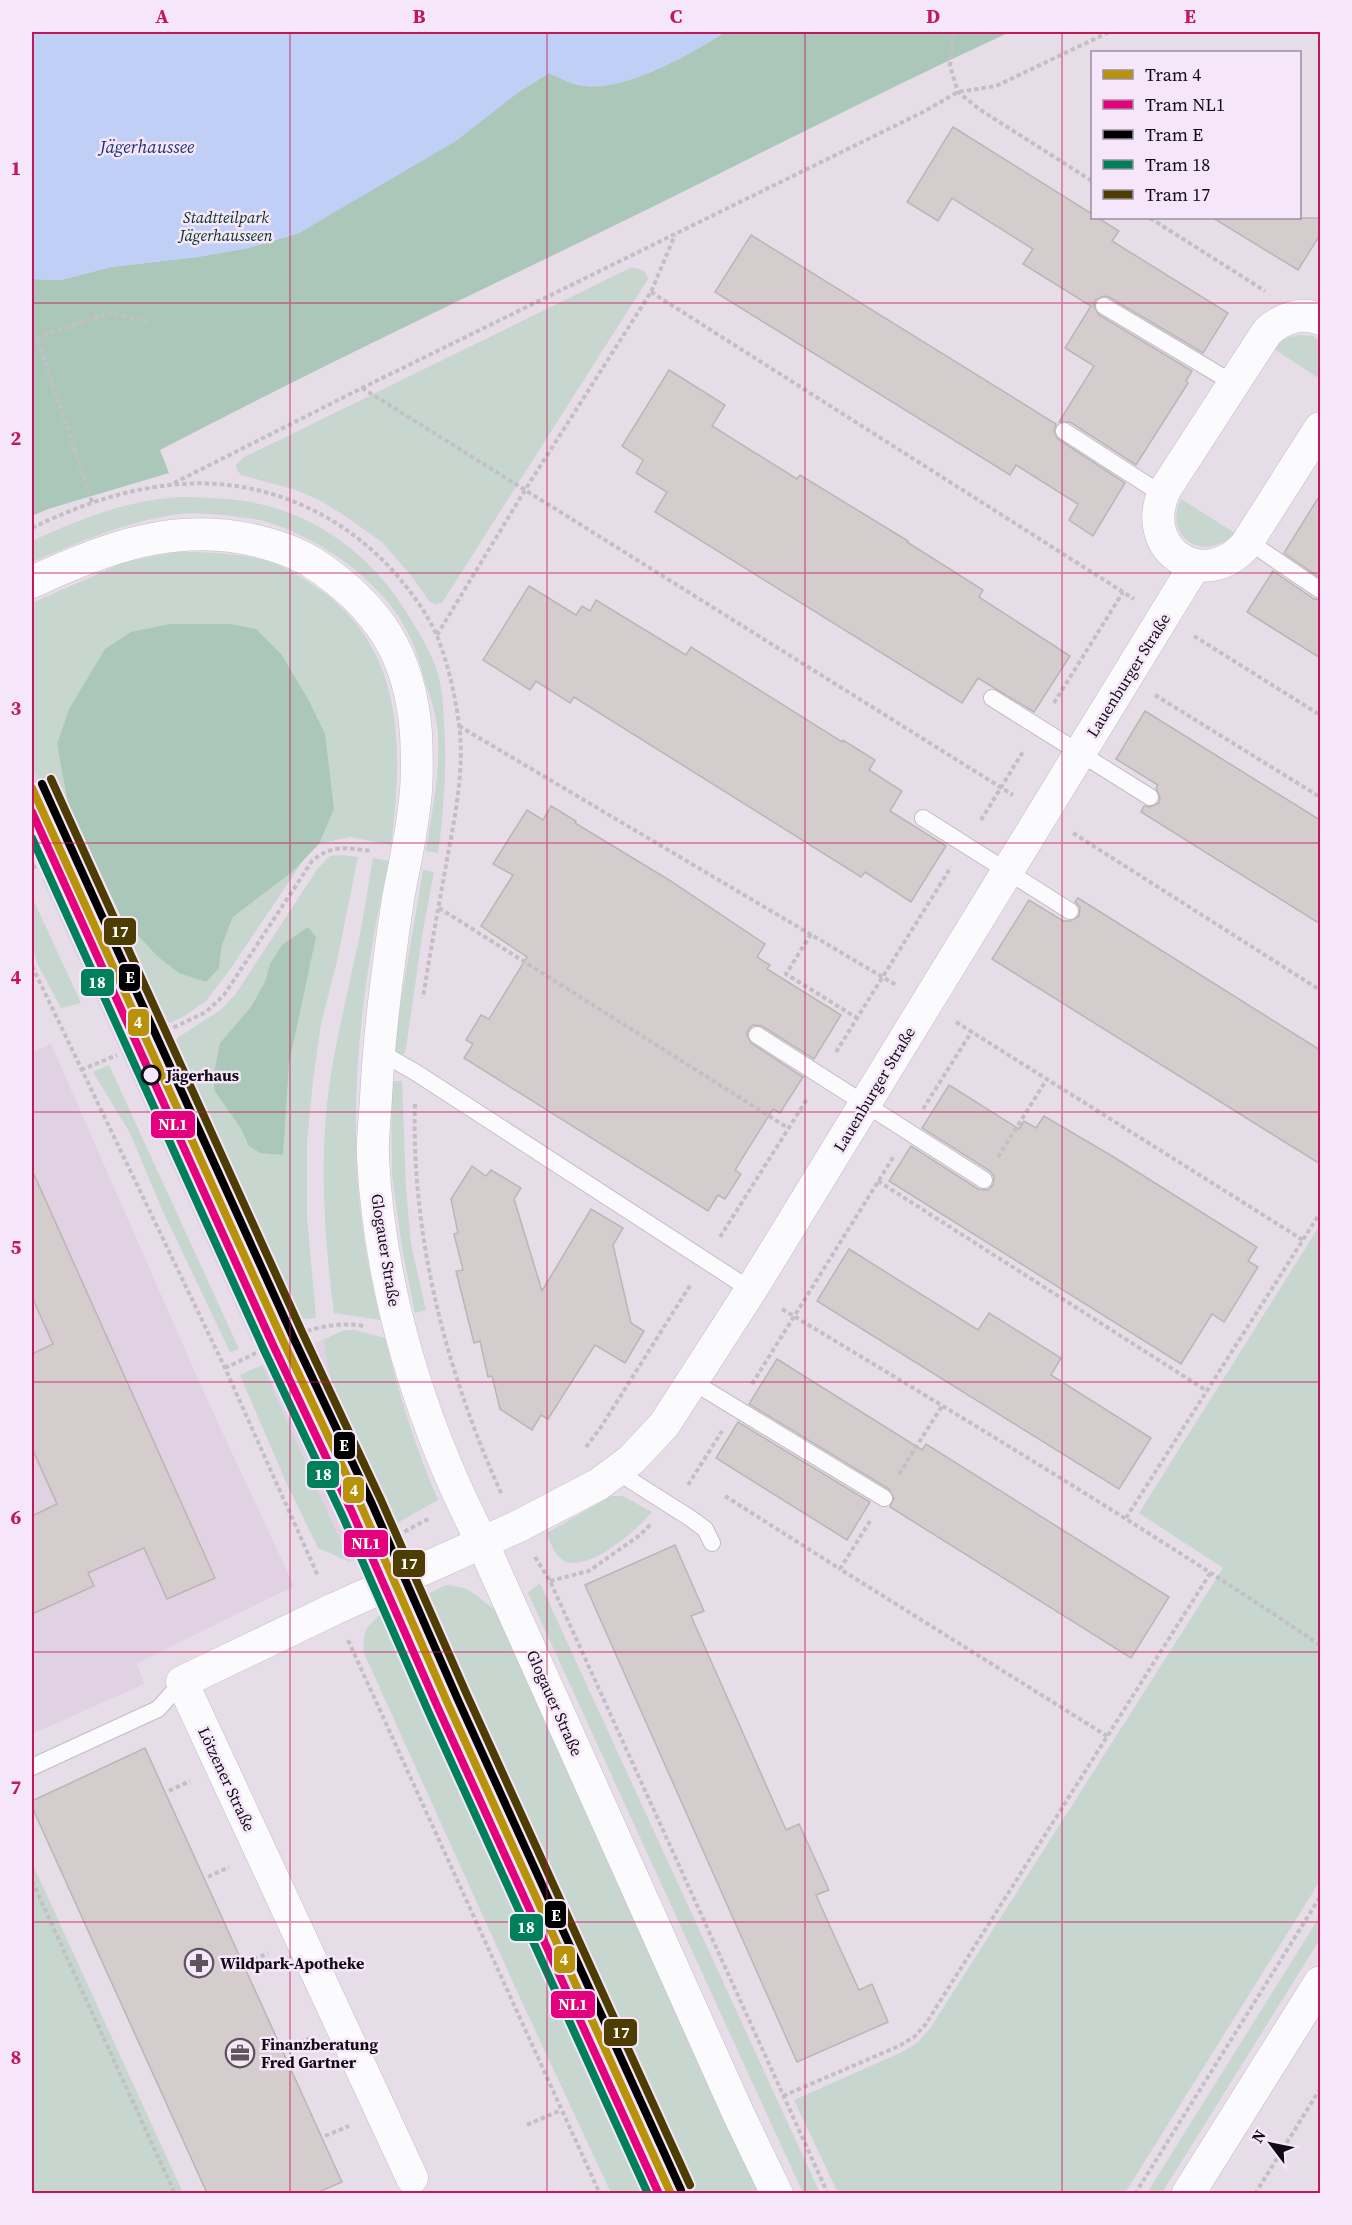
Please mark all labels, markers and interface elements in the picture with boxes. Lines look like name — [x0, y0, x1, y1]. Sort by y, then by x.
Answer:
text: A — [155, 2, 169, 30]
text: B — [412, 2, 426, 30]
text: C — [670, 2, 682, 30]
text: D — [926, 2, 940, 30]
text: E — [1184, 2, 1196, 30]
legend — [1091, 51, 1301, 219]
text: Tram 4 — [1145, 62, 1201, 87]
text: Tram NL1 — [1145, 92, 1225, 117]
text: Tram E — [1145, 122, 1203, 147]
water label: Jägerhaussee — [97, 134, 195, 159]
text: Tram 18 — [1145, 152, 1210, 177]
text: 1 — [11, 154, 21, 182]
text: Tram 17 — [1145, 182, 1210, 207]
park label: Stadtteilpark Jägerhausseen — [177, 206, 273, 246]
text: 2 — [11, 424, 22, 452]
street label: Lauenburger Straße — [1081, 609, 1175, 741]
text: 3 — [11, 694, 22, 722]
line badge: 17 — [103, 917, 137, 946]
text: 17 — [111, 920, 129, 942]
text: 4 — [11, 963, 22, 991]
line badge: E — [118, 963, 141, 992]
text: E — [125, 966, 135, 988]
line badge: 18 — [80, 968, 115, 997]
text: 18 — [88, 971, 106, 993]
line badge: 4 — [127, 1008, 150, 1037]
text: 4 — [134, 1011, 143, 1033]
street label: Lauenburger Straße — [828, 1022, 920, 1156]
place label: Jägerhaus — [165, 1064, 239, 1086]
marker: Jägerhaus — [141, 1065, 161, 1085]
line badge: NL1 — [150, 1110, 196, 1139]
text: NL1 — [158, 1113, 188, 1135]
street label: Glogauer Straße — [366, 1192, 406, 1308]
text: 5 — [11, 1233, 22, 1261]
line badge: E — [333, 1431, 356, 1460]
text: E — [339, 1434, 349, 1456]
line badge: 18 — [306, 1460, 340, 1489]
text: 18 — [314, 1463, 332, 1485]
line badge: 4 — [342, 1476, 365, 1504]
text: 4 — [350, 1479, 359, 1501]
text: 6 — [11, 1503, 22, 1531]
line badge: NL1 — [343, 1529, 389, 1558]
text: NL1 — [351, 1532, 381, 1554]
line badge: 17 — [392, 1549, 426, 1578]
text: 17 — [400, 1552, 418, 1574]
street label: Glogauer Straße — [522, 1646, 588, 1760]
street label: Lötzener Straße — [193, 1723, 261, 1835]
text: 7 — [11, 1773, 22, 1801]
line badge: E — [544, 1900, 567, 1929]
text: E — [551, 1904, 561, 1926]
line badge: 18 — [509, 1913, 544, 1942]
text: 18 — [517, 1916, 535, 1938]
line badge: 4 — [553, 1945, 576, 1974]
pharmacy icon: Wildpark-Apotheke — [183, 1947, 215, 1979]
text: 4 — [560, 1948, 569, 1970]
place label: Wildpark-Apotheke — [220, 1952, 364, 1974]
line badge: NL1 — [550, 1990, 596, 2019]
text: NL1 — [558, 1993, 588, 2015]
line badge: 17 — [603, 2018, 638, 2047]
text: 17 — [612, 2021, 630, 2043]
place label: Finanzberatung Fred Gartner — [261, 2033, 378, 2073]
office icon: Finanzberatung Fred Gartner — [224, 2037, 256, 2069]
text: 8 — [11, 2043, 21, 2071]
north arrow — [1241, 2114, 1301, 2174]
text: N — [1246, 2125, 1271, 2147]

